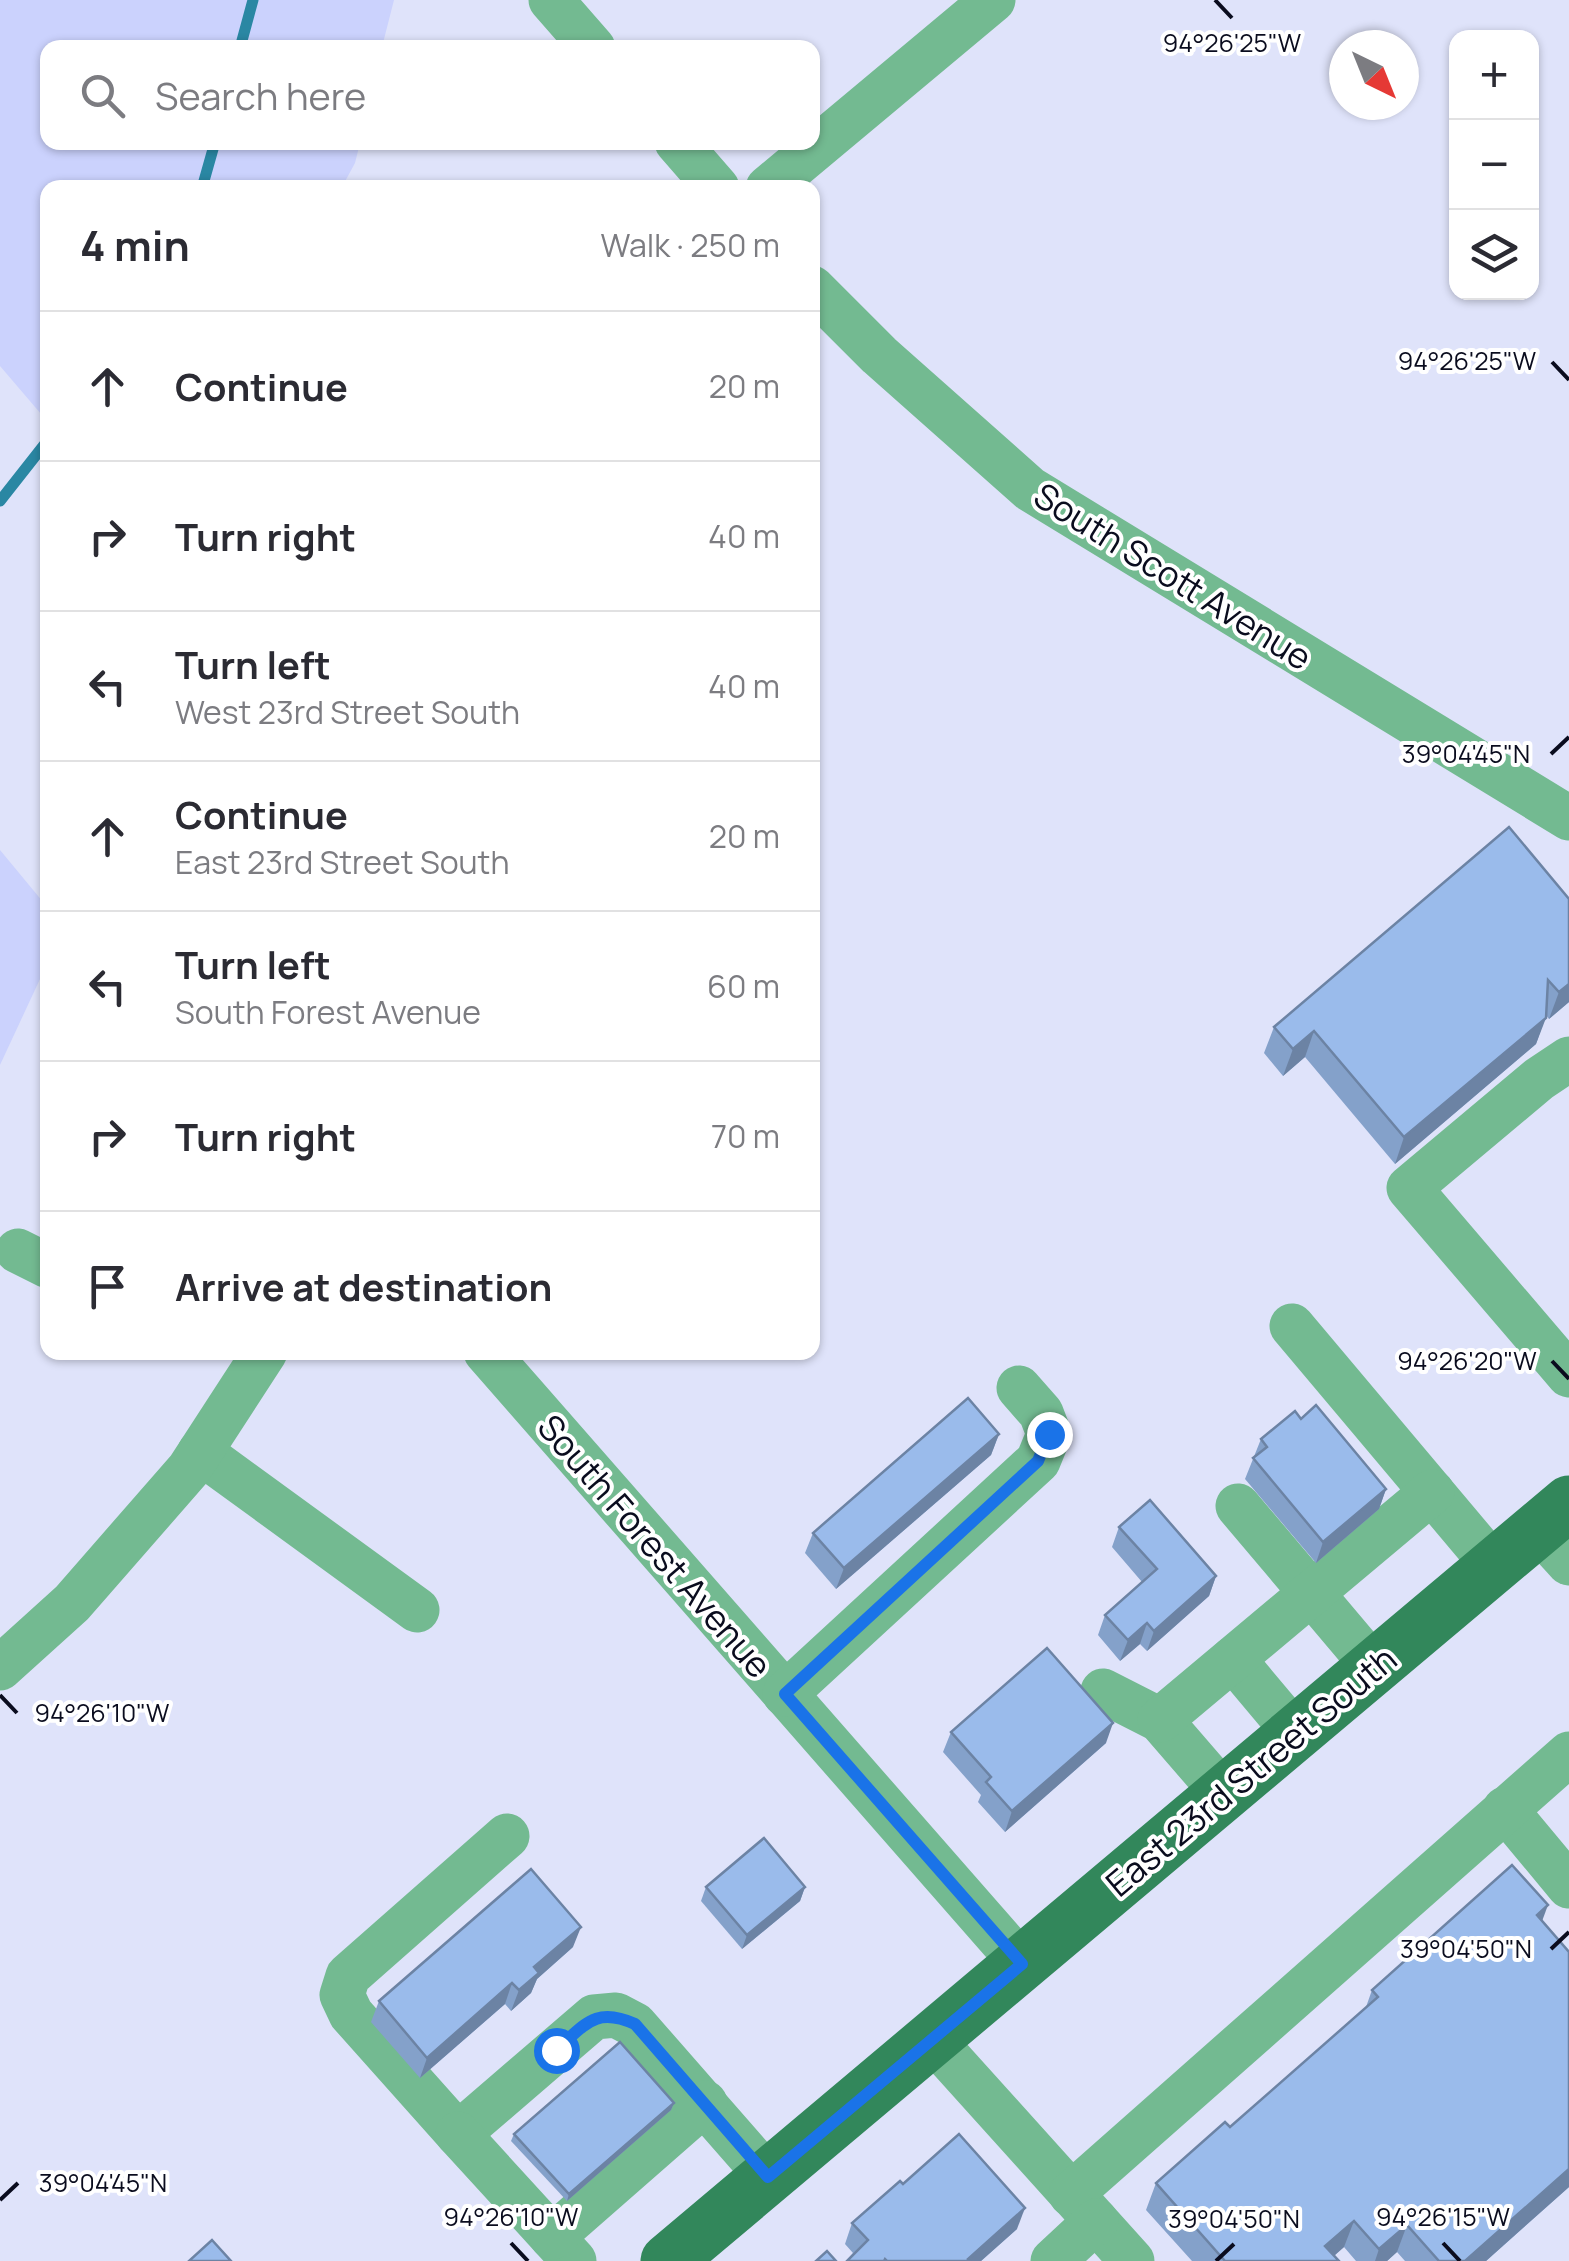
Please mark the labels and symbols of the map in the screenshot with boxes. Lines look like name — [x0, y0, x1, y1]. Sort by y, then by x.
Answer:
text: 94°26'25"W — [1163, 25, 1301, 60]
north arrow — [1329, 30, 1419, 120]
text: 94°26'25"W — [1398, 343, 1536, 378]
street label: South Scott Avenue — [1025, 471, 1321, 681]
text: 39°04'45"N — [1402, 736, 1530, 771]
text: 94°26'20"W — [1397, 1343, 1537, 1378]
street label: South Forest Avenue — [527, 1404, 783, 1688]
route end — [1027, 1412, 1073, 1458]
street label: East 23rd Street South — [1095, 1635, 1407, 1907]
text: 94°26'10"W — [35, 1695, 169, 1730]
text: 39°04'50"N — [1400, 1931, 1532, 1966]
route start — [534, 2028, 580, 2074]
text: 39°04'45"N — [39, 2165, 167, 2200]
text: 94°26'10"W — [444, 2199, 578, 2234]
text: 94°26'15"W — [1376, 2199, 1510, 2234]
text: 39°04'50"N — [1168, 2201, 1300, 2236]

